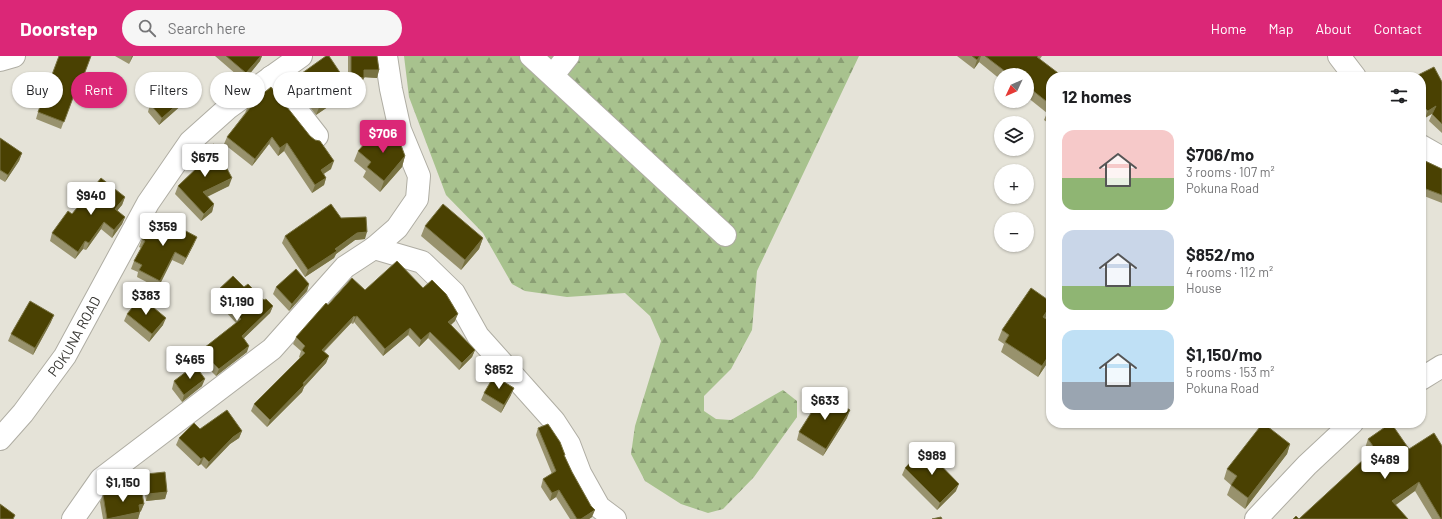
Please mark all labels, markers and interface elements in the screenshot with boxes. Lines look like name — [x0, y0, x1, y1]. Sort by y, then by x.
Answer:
search box — [122, 10, 402, 46]
text: Doorstep — [20, 17, 98, 40]
icon: search — [136, 17, 158, 39]
text: Search here — [168, 19, 246, 37]
text: Home — [1211, 20, 1247, 37]
text: Map — [1269, 20, 1293, 37]
text: About — [1315, 20, 1352, 37]
text: Contact — [1374, 20, 1422, 37]
north arrow — [994, 68, 1034, 108]
map controls — [994, 68, 1034, 252]
chip: Buy — [12, 72, 63, 108]
chip: Rent — [71, 72, 127, 108]
chip: Filters — [135, 72, 202, 108]
chip: New — [210, 72, 265, 108]
chip: Apartment — [273, 72, 366, 108]
icon: filters — [1388, 85, 1410, 107]
text: 12 homes — [1062, 86, 1132, 106]
button: layers — [994, 116, 1034, 156]
pin: $706 — [359, 120, 407, 154]
text: $706 — [369, 125, 397, 141]
pin: $675 — [181, 144, 229, 178]
text: $706/mo — [1186, 144, 1254, 164]
icon: home — [1094, 146, 1142, 194]
text: $675 — [191, 149, 219, 165]
button: + — [994, 164, 1034, 204]
text: 3 rooms · 107 m² — [1186, 164, 1275, 180]
text: Pokuna Road — [1186, 180, 1259, 196]
pin: $940 — [67, 182, 115, 216]
text: $940 — [76, 187, 106, 203]
button: − — [994, 212, 1034, 252]
pin: $359 — [139, 213, 187, 247]
text: $359 — [149, 218, 177, 234]
text: $852/mo — [1186, 244, 1255, 264]
icon: home — [1094, 246, 1142, 294]
text: 4 rooms · 112 m² — [1186, 264, 1273, 280]
text: House — [1186, 280, 1222, 296]
pin: $383 — [122, 282, 170, 316]
text: $383 — [132, 287, 160, 303]
pin: $1,190 — [204, 288, 270, 322]
street label: POKUNA ROAD — [44, 293, 104, 380]
text: $1,190 — [220, 293, 254, 309]
text: $1,150/mo — [1186, 344, 1262, 364]
pin: $465 — [166, 346, 214, 380]
icon: home — [1094, 346, 1142, 394]
text: $465 — [175, 351, 205, 367]
pin: $852 — [475, 356, 523, 390]
text: $852 — [485, 361, 513, 377]
text: 5 rooms · 153 m² — [1186, 364, 1275, 380]
text: Pokuna Road — [1186, 380, 1259, 396]
pin: $633 — [801, 387, 849, 421]
text: $633 — [811, 392, 839, 408]
pin: $989 — [908, 442, 956, 476]
pin: $489 — [1361, 446, 1409, 480]
text: $989 — [918, 447, 946, 463]
text: $489 — [1370, 451, 1400, 467]
pin: $1,150 — [90, 469, 156, 503]
text: $1,150 — [106, 474, 140, 490]

